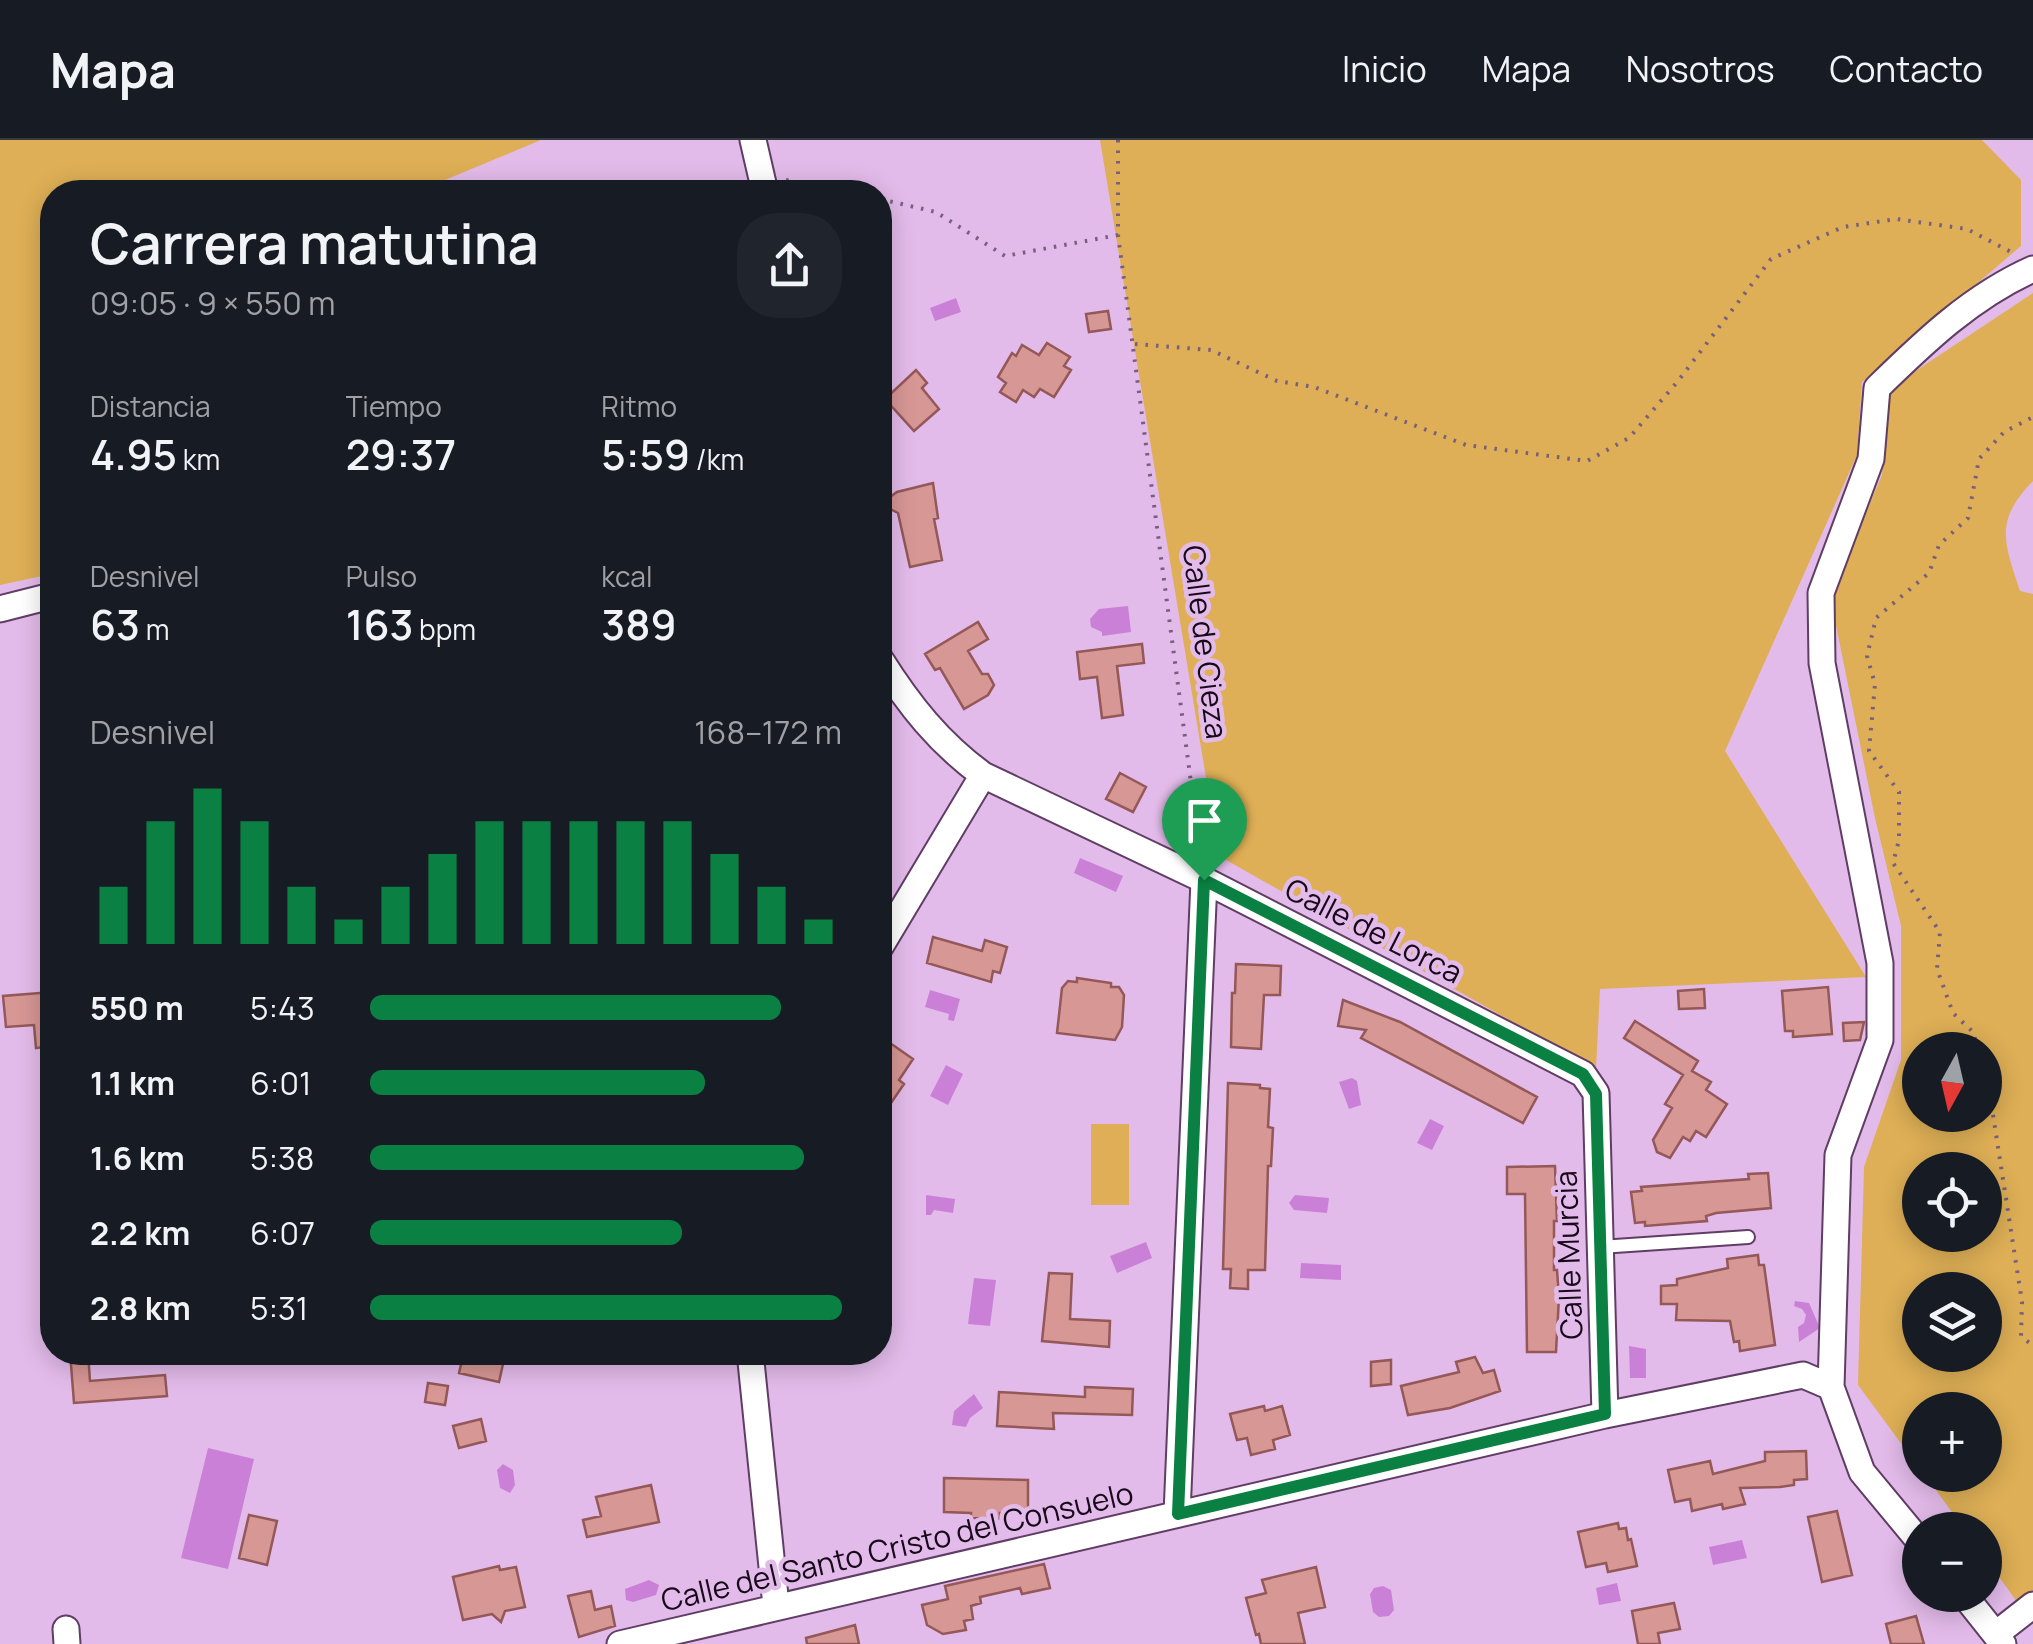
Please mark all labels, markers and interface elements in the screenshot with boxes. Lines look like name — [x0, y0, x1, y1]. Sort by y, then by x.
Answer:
text: Mapa — [50, 37, 176, 102]
text: Inicio — [1342, 45, 1427, 93]
text: Mapa — [1482, 45, 1571, 93]
text: Nosotros — [1626, 45, 1775, 93]
text: Contacto — [1830, 45, 1983, 93]
text: Carrera matutina — [90, 205, 539, 281]
button: share — [737, 213, 842, 318]
text: 09:05 · 9 × 550 m — [90, 281, 335, 325]
text: Distancia — [90, 387, 211, 425]
text: Tiempo — [346, 387, 442, 425]
text: Ritmo — [601, 387, 677, 425]
text: 4.95 — [90, 425, 177, 483]
text: 29:37 — [346, 425, 456, 483]
text: 5:59 — [601, 425, 690, 483]
text: km — [177, 440, 220, 478]
text: /km — [690, 440, 744, 478]
street label: Calle de Cieza — [1174, 543, 1238, 741]
text: Desnivel — [90, 557, 200, 595]
text: Pulso — [346, 557, 417, 595]
text: kcal — [601, 557, 652, 595]
text: 63 — [90, 595, 140, 653]
text: 163 — [346, 595, 414, 653]
text: 389 — [601, 595, 677, 653]
text: m — [140, 610, 170, 648]
text: bpm — [414, 610, 476, 648]
text: Desnivel — [90, 710, 215, 754]
text: 168–172 m — [694, 710, 842, 754]
pin — [1162, 778, 1247, 881]
icon: arrive — [1177, 793, 1232, 848]
street label: Calle de Lorca — [1278, 868, 1470, 992]
text: 550 m — [90, 986, 184, 1030]
text: 5:43 — [250, 986, 315, 1030]
north arrow — [1902, 1032, 2002, 1132]
map controls — [1902, 1032, 2002, 1612]
text: 1.1 km — [90, 1061, 175, 1105]
text: 6:01 — [250, 1061, 311, 1105]
text: 1.6 km — [90, 1136, 185, 1180]
text: 5:38 — [250, 1136, 314, 1180]
button: locate — [1902, 1152, 2002, 1252]
street label: Calle Murcia — [1545, 1170, 1591, 1340]
text: 2.2 km — [90, 1211, 190, 1255]
text: 6:07 — [250, 1211, 315, 1255]
button: layers — [1902, 1272, 2002, 1372]
text: 2.8 km — [90, 1286, 191, 1330]
text: 5:31 — [250, 1286, 308, 1330]
button: + — [1902, 1392, 2002, 1492]
street label: Calle del Santo Cristo del Consuelo — [657, 1472, 1137, 1620]
button: − — [1902, 1512, 2002, 1612]

